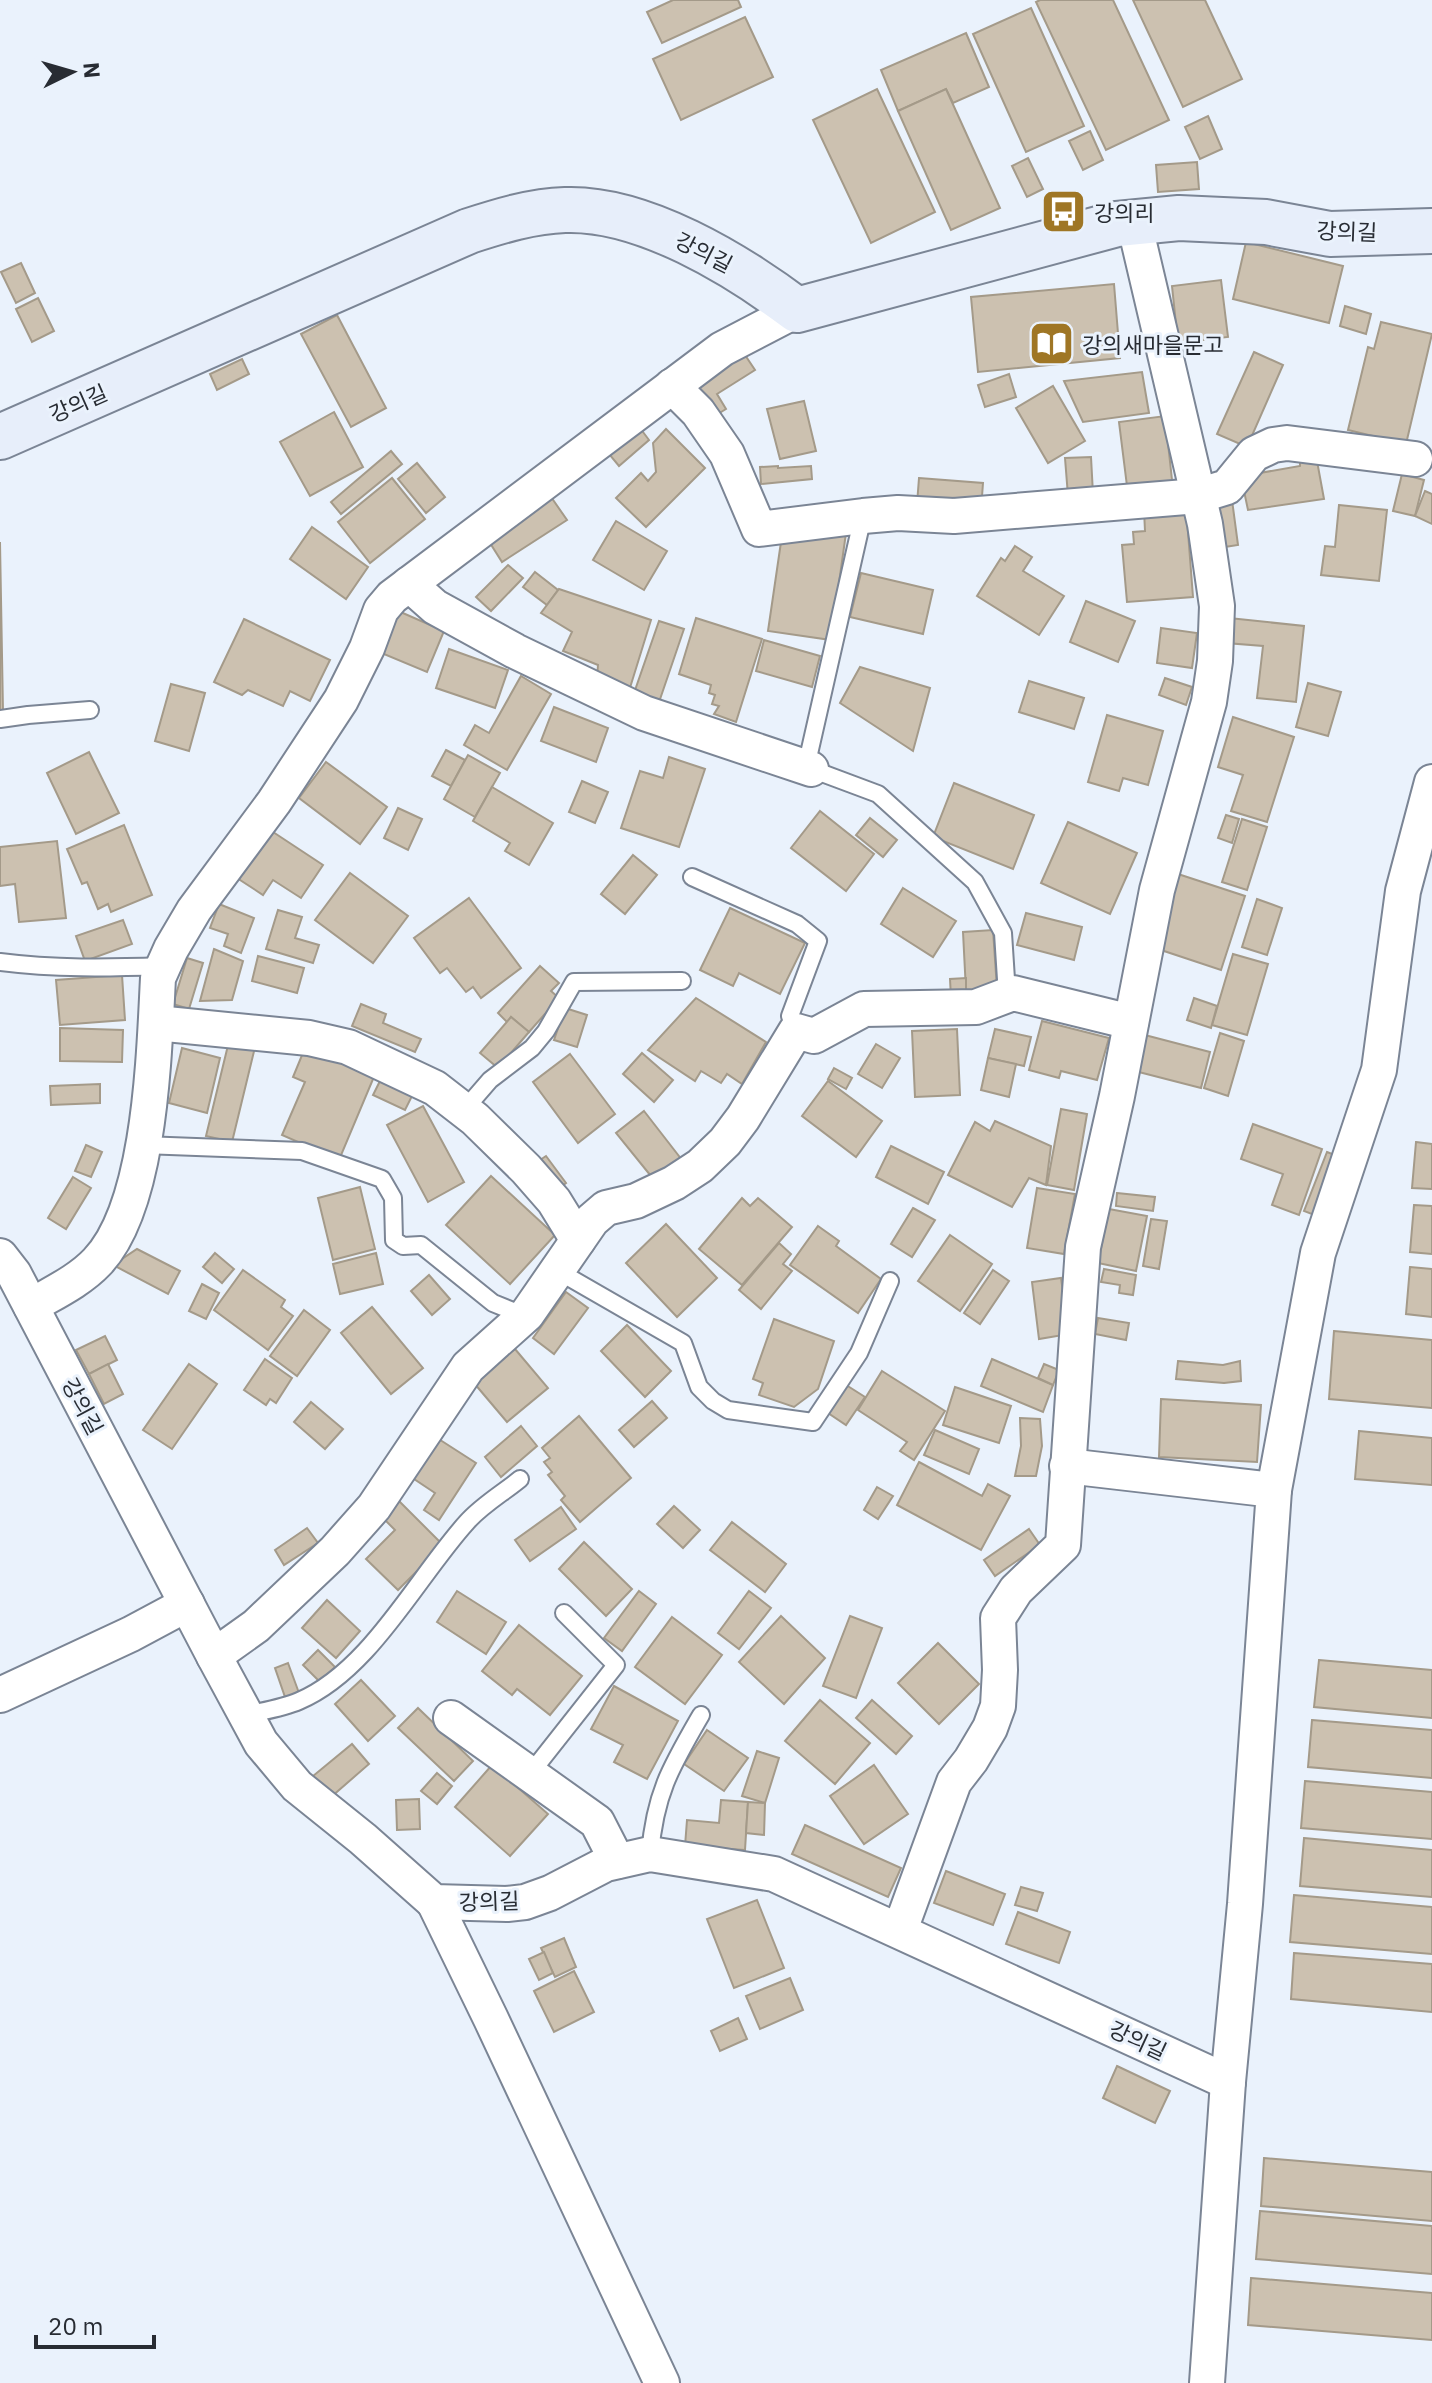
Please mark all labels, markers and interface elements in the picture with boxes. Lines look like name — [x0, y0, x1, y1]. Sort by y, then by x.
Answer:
north arrow — [32, 32, 112, 112]
text: N — [77, 61, 108, 79]
bus stop icon: 강의리 — [1039, 188, 1087, 236]
place label: 강의리 — [1094, 198, 1155, 227]
street label: 강의길 — [1316, 215, 1378, 247]
street label: 강의길 — [670, 225, 738, 279]
library icon: 강의새마을문고 — [1027, 320, 1075, 368]
place label: 강의새마을문고 — [1082, 330, 1224, 359]
street label: 강의길 — [44, 377, 112, 429]
street label: 강의길 — [56, 1372, 110, 1440]
street label: 강의길 — [458, 1885, 520, 1917]
street label: 강의길 — [1104, 2014, 1172, 2066]
scale bar — [36, 2299, 154, 2349]
text: 20 m — [48, 2310, 103, 2342]

